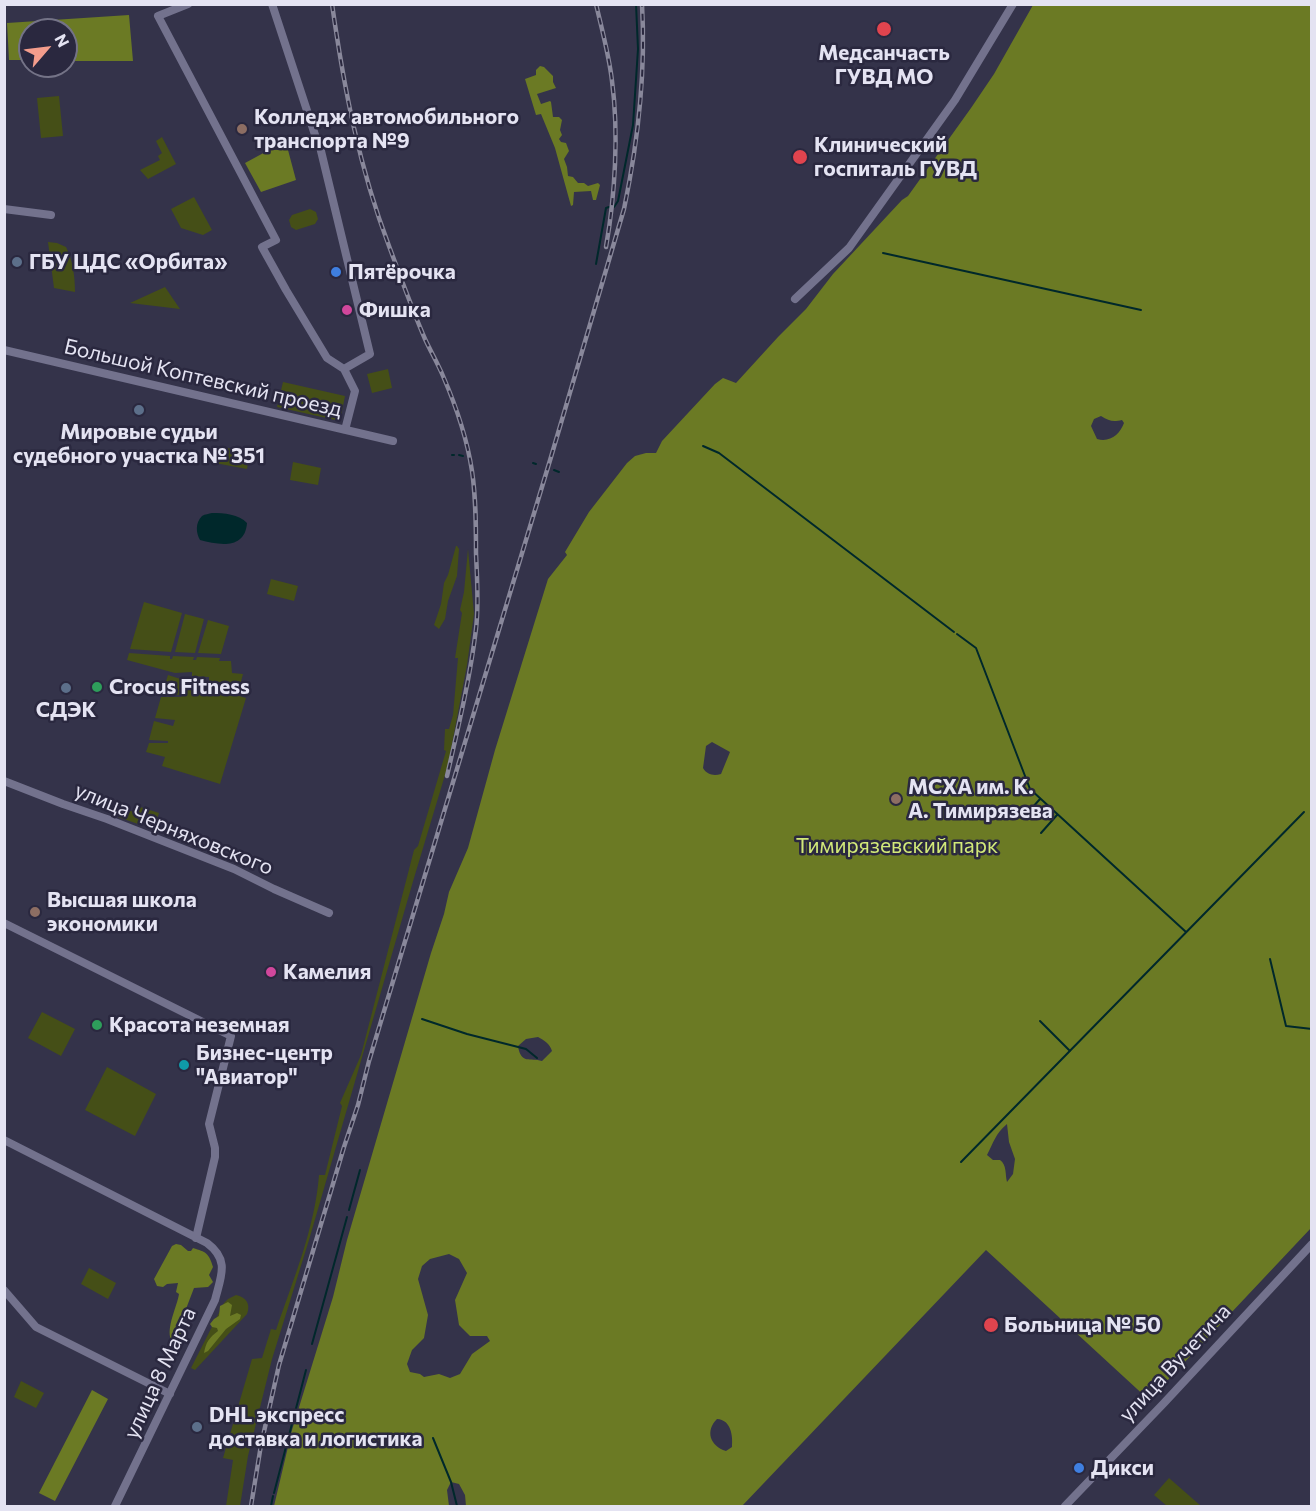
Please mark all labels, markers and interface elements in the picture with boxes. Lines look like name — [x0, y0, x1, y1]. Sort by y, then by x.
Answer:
north arrow — [18, 18, 78, 78]
marker: Медсанчасть ГУВД МО — [875, 20, 893, 38]
text: N — [51, 30, 74, 50]
place label: Медсанчасть ГУВД МО — [818, 40, 950, 90]
place label: Колледж автомобильного транспорта №9 — [254, 104, 519, 154]
marker: Колледж автомобильного транспорта №9 — [235, 122, 249, 136]
place label: Клинический госпиталь ГУВД — [814, 132, 977, 182]
marker: Клинический госпиталь ГУВД — [791, 148, 809, 166]
place label: ГБУ ЦДС «Орбита» — [29, 249, 228, 275]
marker: ГБУ ЦДС «Орбита» — [10, 255, 24, 269]
place label: Пятёрочка — [348, 259, 456, 285]
marker: Пятёрочка — [329, 265, 343, 279]
place label: Фишка — [359, 297, 431, 323]
marker: Фишка — [340, 303, 354, 317]
street label: Большой Коптевский проезд — [62, 334, 344, 422]
marker: Мировые судьи судебного участка № 351 — [132, 403, 146, 417]
place label: Мировые судьи судебного участка № 351 — [13, 419, 265, 469]
place label: Crocus Fitness — [109, 674, 250, 700]
marker: Crocus Fitness — [90, 680, 104, 694]
marker: СДЭК — [59, 681, 73, 695]
place label: СДЭК — [36, 697, 96, 723]
place label: МСХА им. К. А. Тимирязева — [908, 774, 1053, 824]
street label: улица Черняховского — [71, 778, 277, 880]
marker: МСХА им. К. А. Тимирязева — [889, 792, 903, 806]
park label: Тимирязевский парк — [796, 833, 998, 859]
place label: Высшая школа экономики — [47, 887, 197, 937]
marker: Высшая школа экономики — [28, 905, 42, 919]
place label: Камелия — [283, 959, 371, 985]
marker: Камелия — [264, 965, 278, 979]
place label: Красота неземная — [109, 1012, 289, 1038]
marker: Красота неземная — [90, 1018, 104, 1032]
place label: Бизнес-центр "Авиатор" — [196, 1040, 333, 1090]
marker: Бизнес-центр "Авиатор" — [177, 1058, 191, 1072]
street label: улица Вучетича — [1114, 1299, 1236, 1427]
street label: улица 8 Марта — [119, 1303, 201, 1443]
place label: Больница № 50 — [1004, 1312, 1161, 1338]
marker: Больница № 50 — [982, 1316, 1000, 1334]
place label: DHL экспресс доставка и логистика — [209, 1402, 422, 1452]
marker: DHL экспресс доставка и логистика — [190, 1420, 204, 1434]
place label: Дикси — [1091, 1455, 1154, 1481]
marker: Дикси — [1072, 1461, 1086, 1475]

